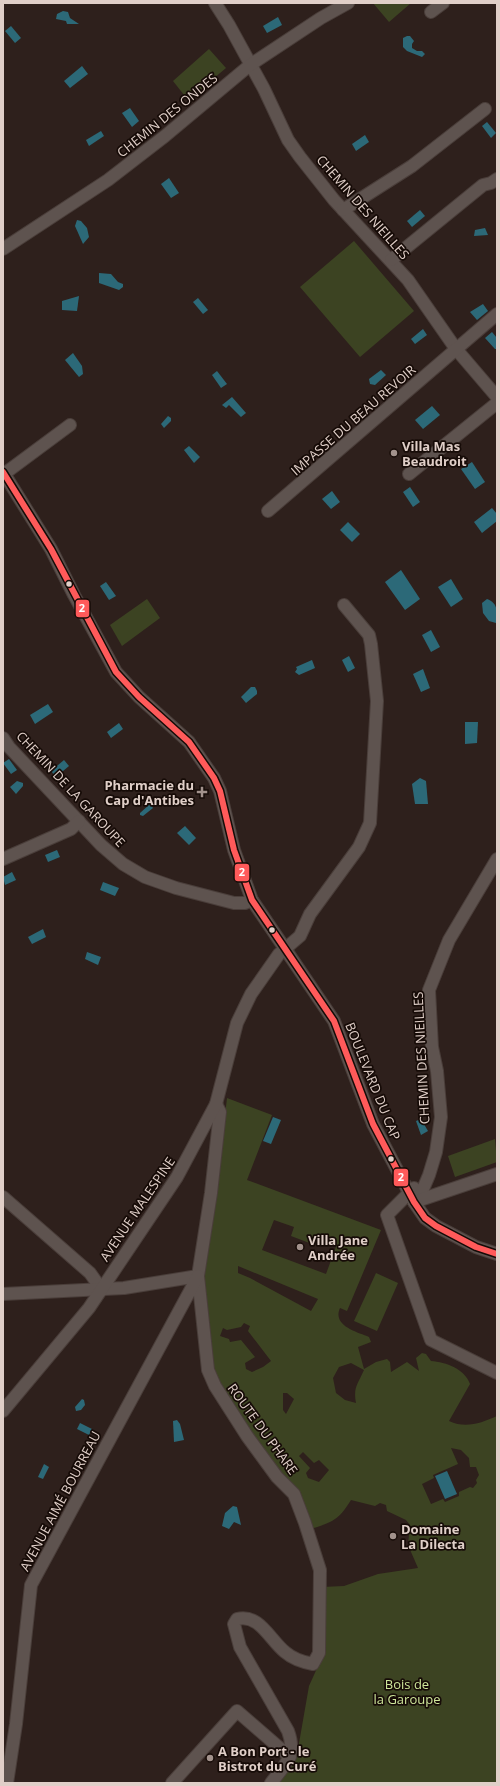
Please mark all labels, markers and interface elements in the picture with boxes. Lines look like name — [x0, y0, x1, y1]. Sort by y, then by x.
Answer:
street label: CHEMIN DES ONDES — [113, 69, 221, 161]
street label: CHEMIN DES NIEILLES — [313, 151, 413, 263]
street label: IMPASSE DU BEAU REVOIR — [287, 361, 419, 479]
place label: Villa Mas Beaudroit — [402, 437, 467, 470]
marker: Villa Mas Beaudroit — [389, 448, 399, 458]
unlabelled marker — [64, 579, 74, 589]
line badge: 2 — [75, 599, 90, 618]
text: 2 — [79, 600, 85, 615]
street label: CHEMIN DE LA GAROUPE — [13, 727, 129, 851]
place label: Pharmacie du Cap d'Antibes — [104, 776, 194, 809]
marker: Pharmacie du Cap d'Antibes — [197, 787, 207, 797]
line badge: 2 — [234, 863, 250, 882]
text: 2 — [239, 864, 245, 879]
unlabelled marker — [267, 925, 277, 935]
street label: CHEMIN DES NIEILLES — [409, 991, 433, 1125]
street label: BOULEVARD DU CAP — [341, 1020, 405, 1143]
street label: AVENUE MALESPINE — [95, 1153, 179, 1265]
unlabelled marker — [386, 1154, 396, 1164]
line badge: 2 — [393, 1168, 409, 1187]
text: 2 — [398, 1169, 404, 1184]
place label: Villa Jane Andrée — [308, 1231, 368, 1264]
marker: Villa Jane Andrée — [295, 1242, 305, 1252]
street label: ROUTE DU PHARE — [224, 1380, 302, 1478]
street label: AVENUE AIMÉ BOURREAU — [15, 1428, 105, 1574]
place label: Domaine La Dilecta — [401, 1520, 465, 1553]
marker: Domaine La Dilecta — [388, 1531, 398, 1541]
park label: Bois de la Garoupe — [374, 1675, 440, 1708]
place label: A Bon Port - le Bistrot du Curé — [218, 1742, 317, 1775]
marker: A Bon Port - le Bistrot du Curé — [205, 1753, 215, 1763]

